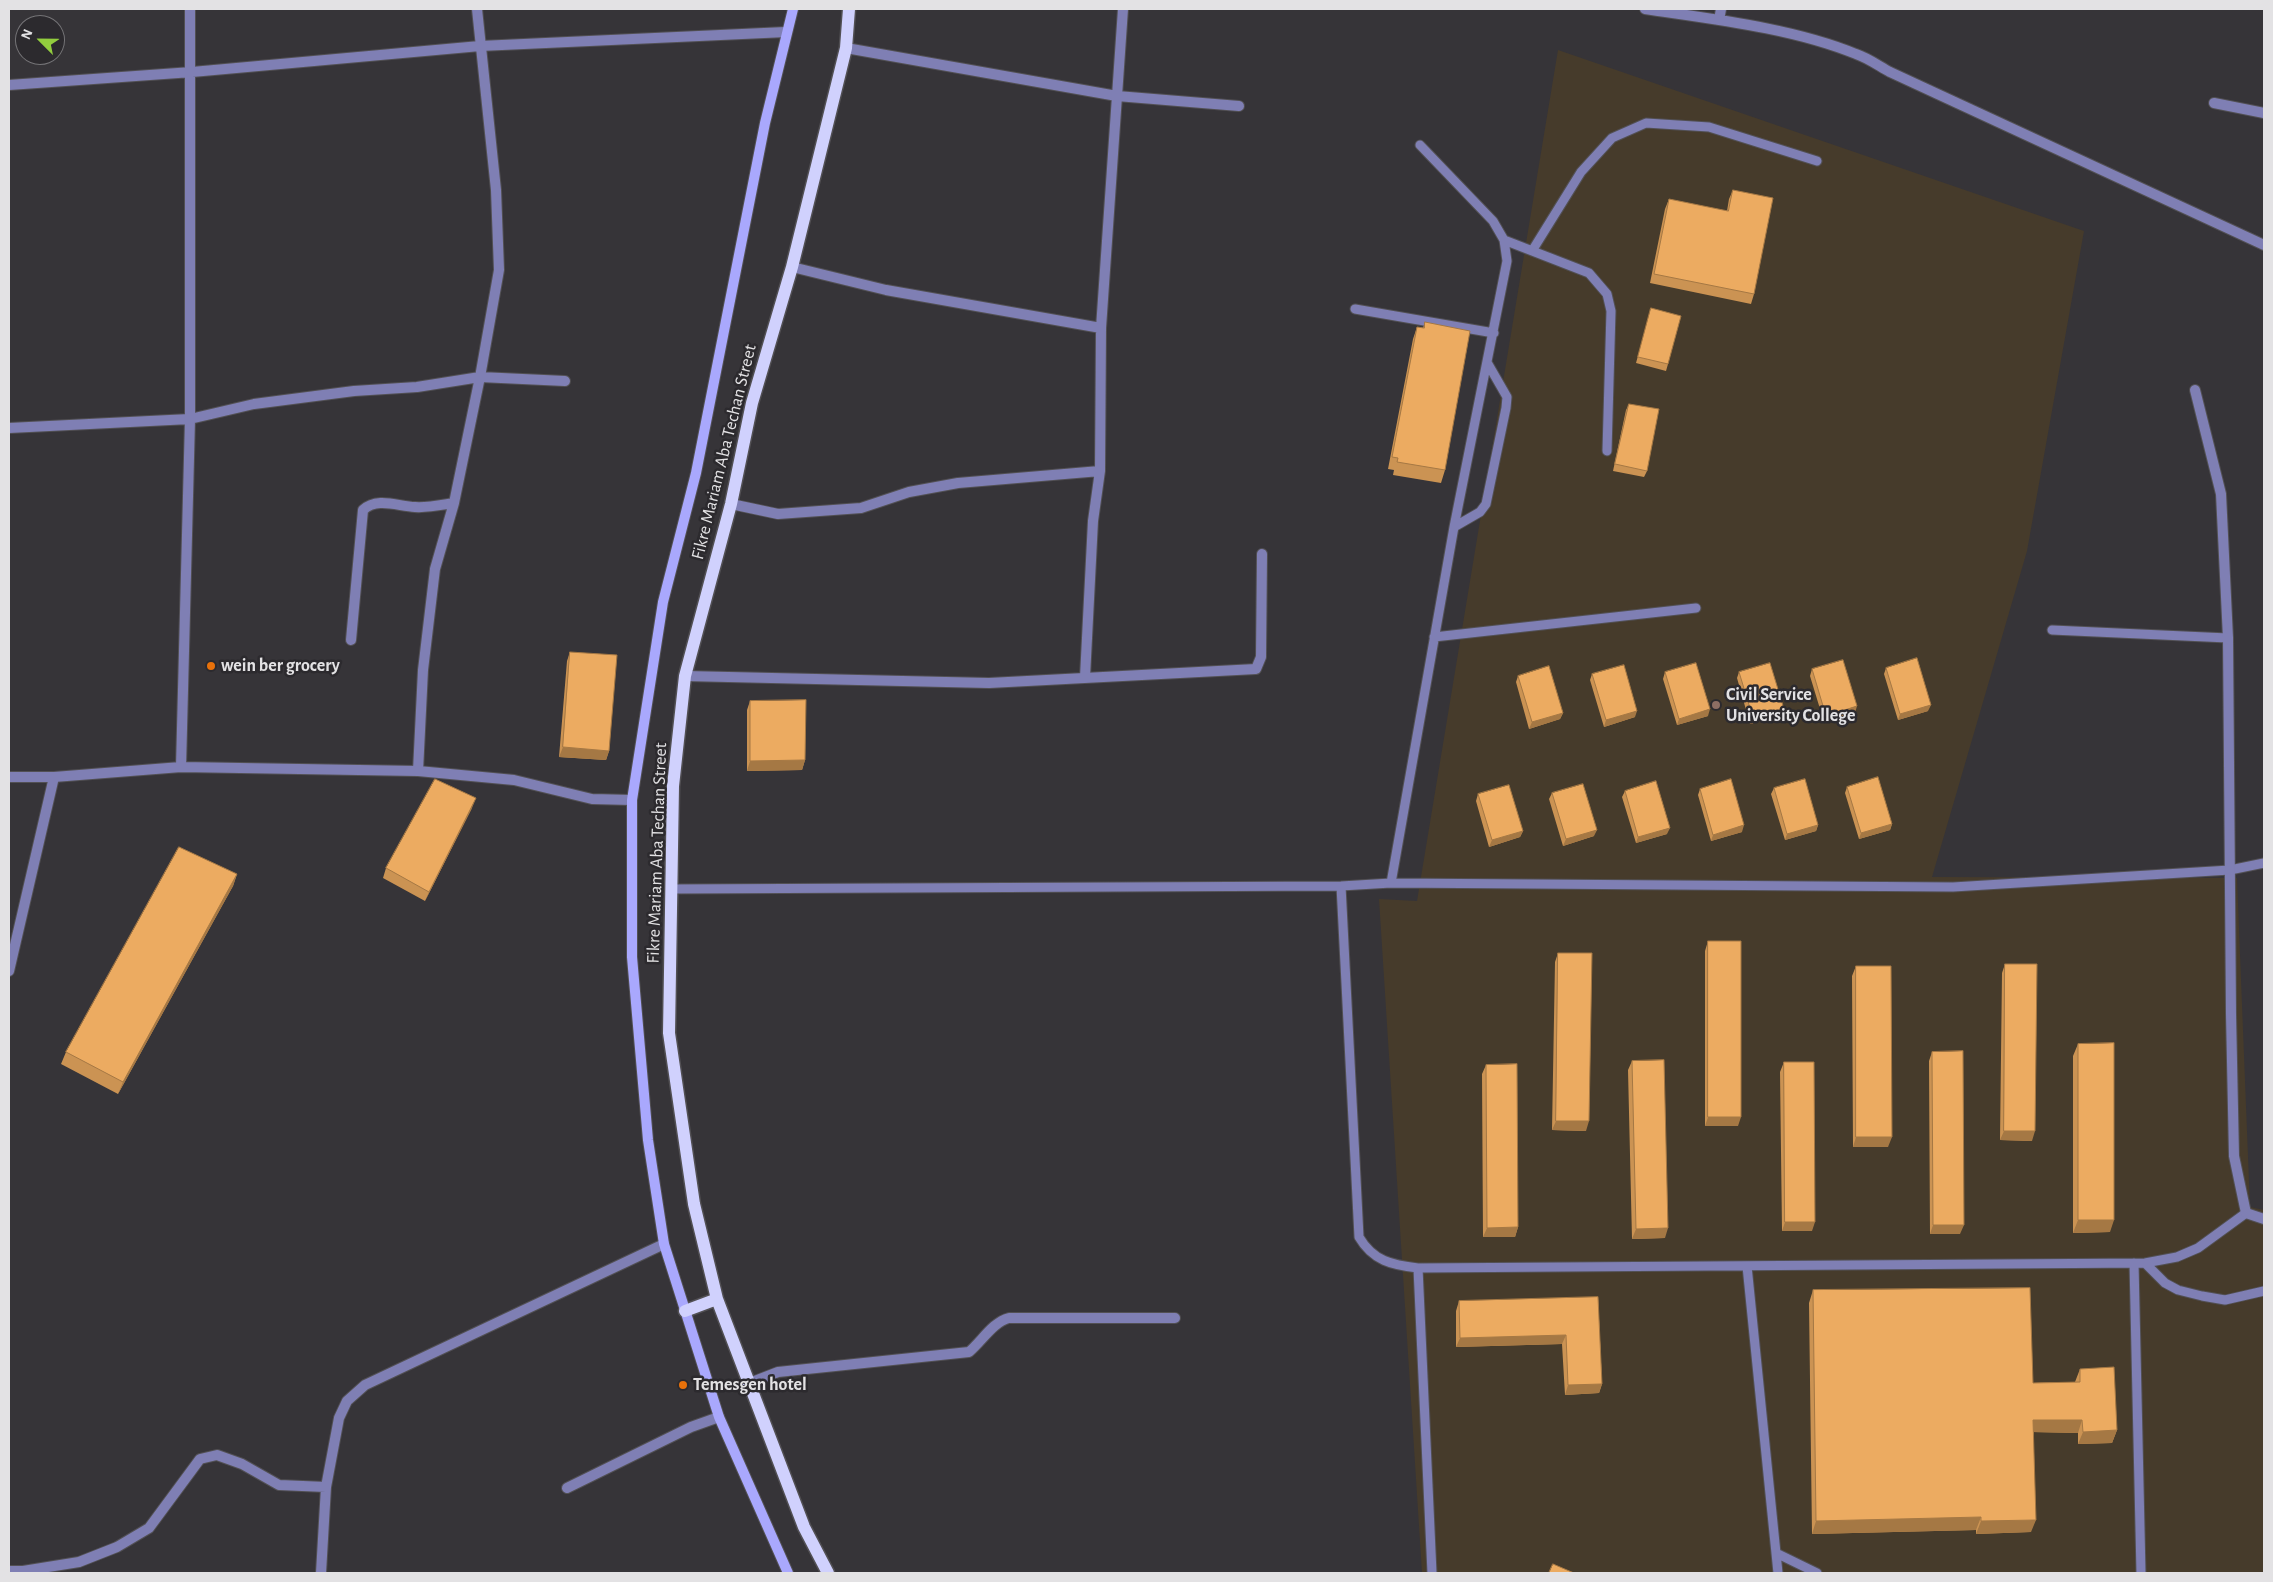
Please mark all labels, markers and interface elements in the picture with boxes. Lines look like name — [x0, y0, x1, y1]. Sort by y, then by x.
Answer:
north arrow — [15, 15, 65, 65]
text: N — [19, 27, 35, 42]
street label: Fikre Mariam Aba Techan Street — [687, 342, 761, 562]
place label: wein ber grocery — [221, 655, 340, 677]
marker: wein ber grocery — [205, 660, 217, 672]
place label: Civil Service University College — [1726, 684, 1856, 726]
marker: Civil Service University College — [1710, 699, 1722, 711]
street label: Fikre Mariam Aba Techan Street — [642, 742, 672, 964]
place label: Temesgen hotel — [693, 1374, 807, 1396]
marker: Temesgen hotel — [677, 1379, 689, 1391]

